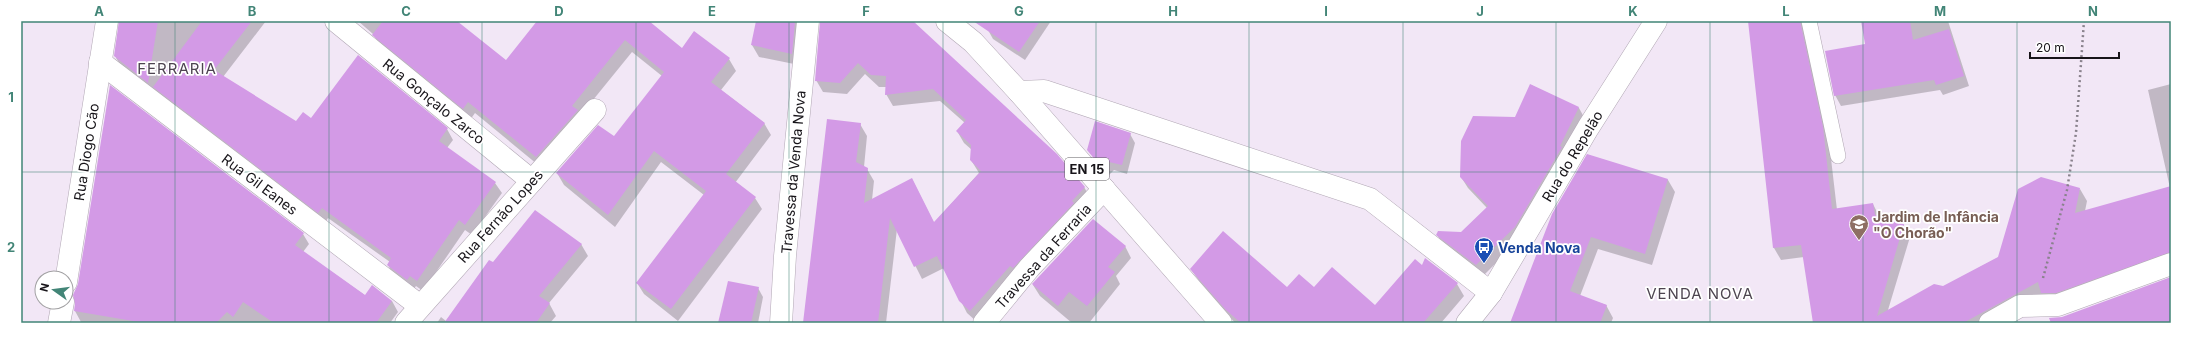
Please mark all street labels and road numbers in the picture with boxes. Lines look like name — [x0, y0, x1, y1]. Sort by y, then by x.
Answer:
street label: Rua Gonçalo Zarco — [380, 55, 488, 147]
street label: Travessa da Venda Nova — [777, 90, 809, 254]
street label: Rua Diogo Cão — [70, 102, 102, 202]
street label: Rua do Repelão — [1538, 107, 1606, 205]
street label: Rua Gil Eanes — [219, 150, 301, 218]
road number: EN 15 — [1065, 158, 1109, 180]
street label: Rua Fernão Lopes — [454, 166, 546, 266]
street label: Travessa da Ferraria — [991, 200, 1095, 312]

